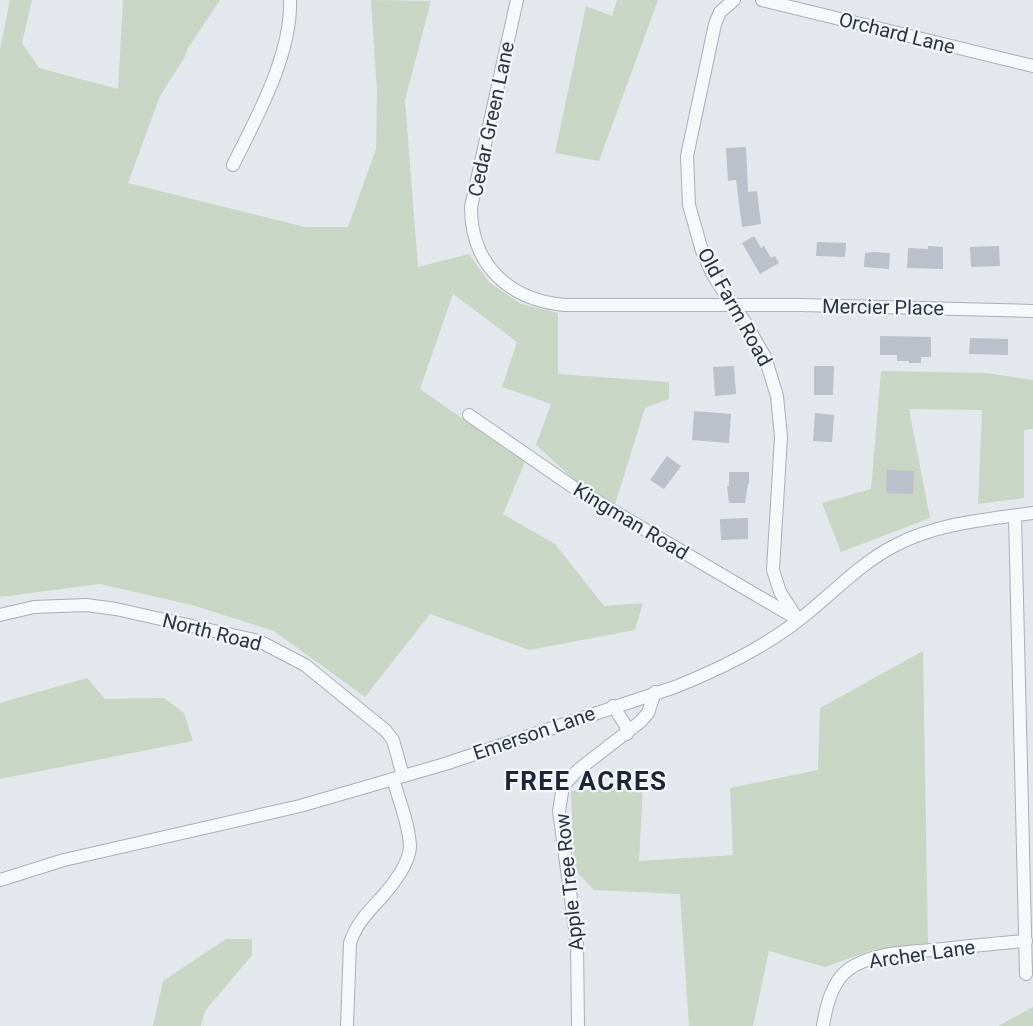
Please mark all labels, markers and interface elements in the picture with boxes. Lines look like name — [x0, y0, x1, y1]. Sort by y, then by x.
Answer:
street label: Orchard Lane — [836, 7, 958, 59]
street label: Cedar Green Lane — [463, 39, 519, 199]
street label: Old Farm Road — [693, 244, 777, 370]
street label: Mercier Place — [822, 294, 944, 320]
street label: Kingman Road — [569, 477, 693, 565]
street label: North Road — [160, 608, 264, 656]
street label: Emerson Lane — [470, 701, 598, 765]
district label: FREE ACRES — [504, 766, 668, 796]
street label: Apple Tree Row — [550, 812, 588, 952]
street label: Archer Lane — [867, 935, 977, 973]

